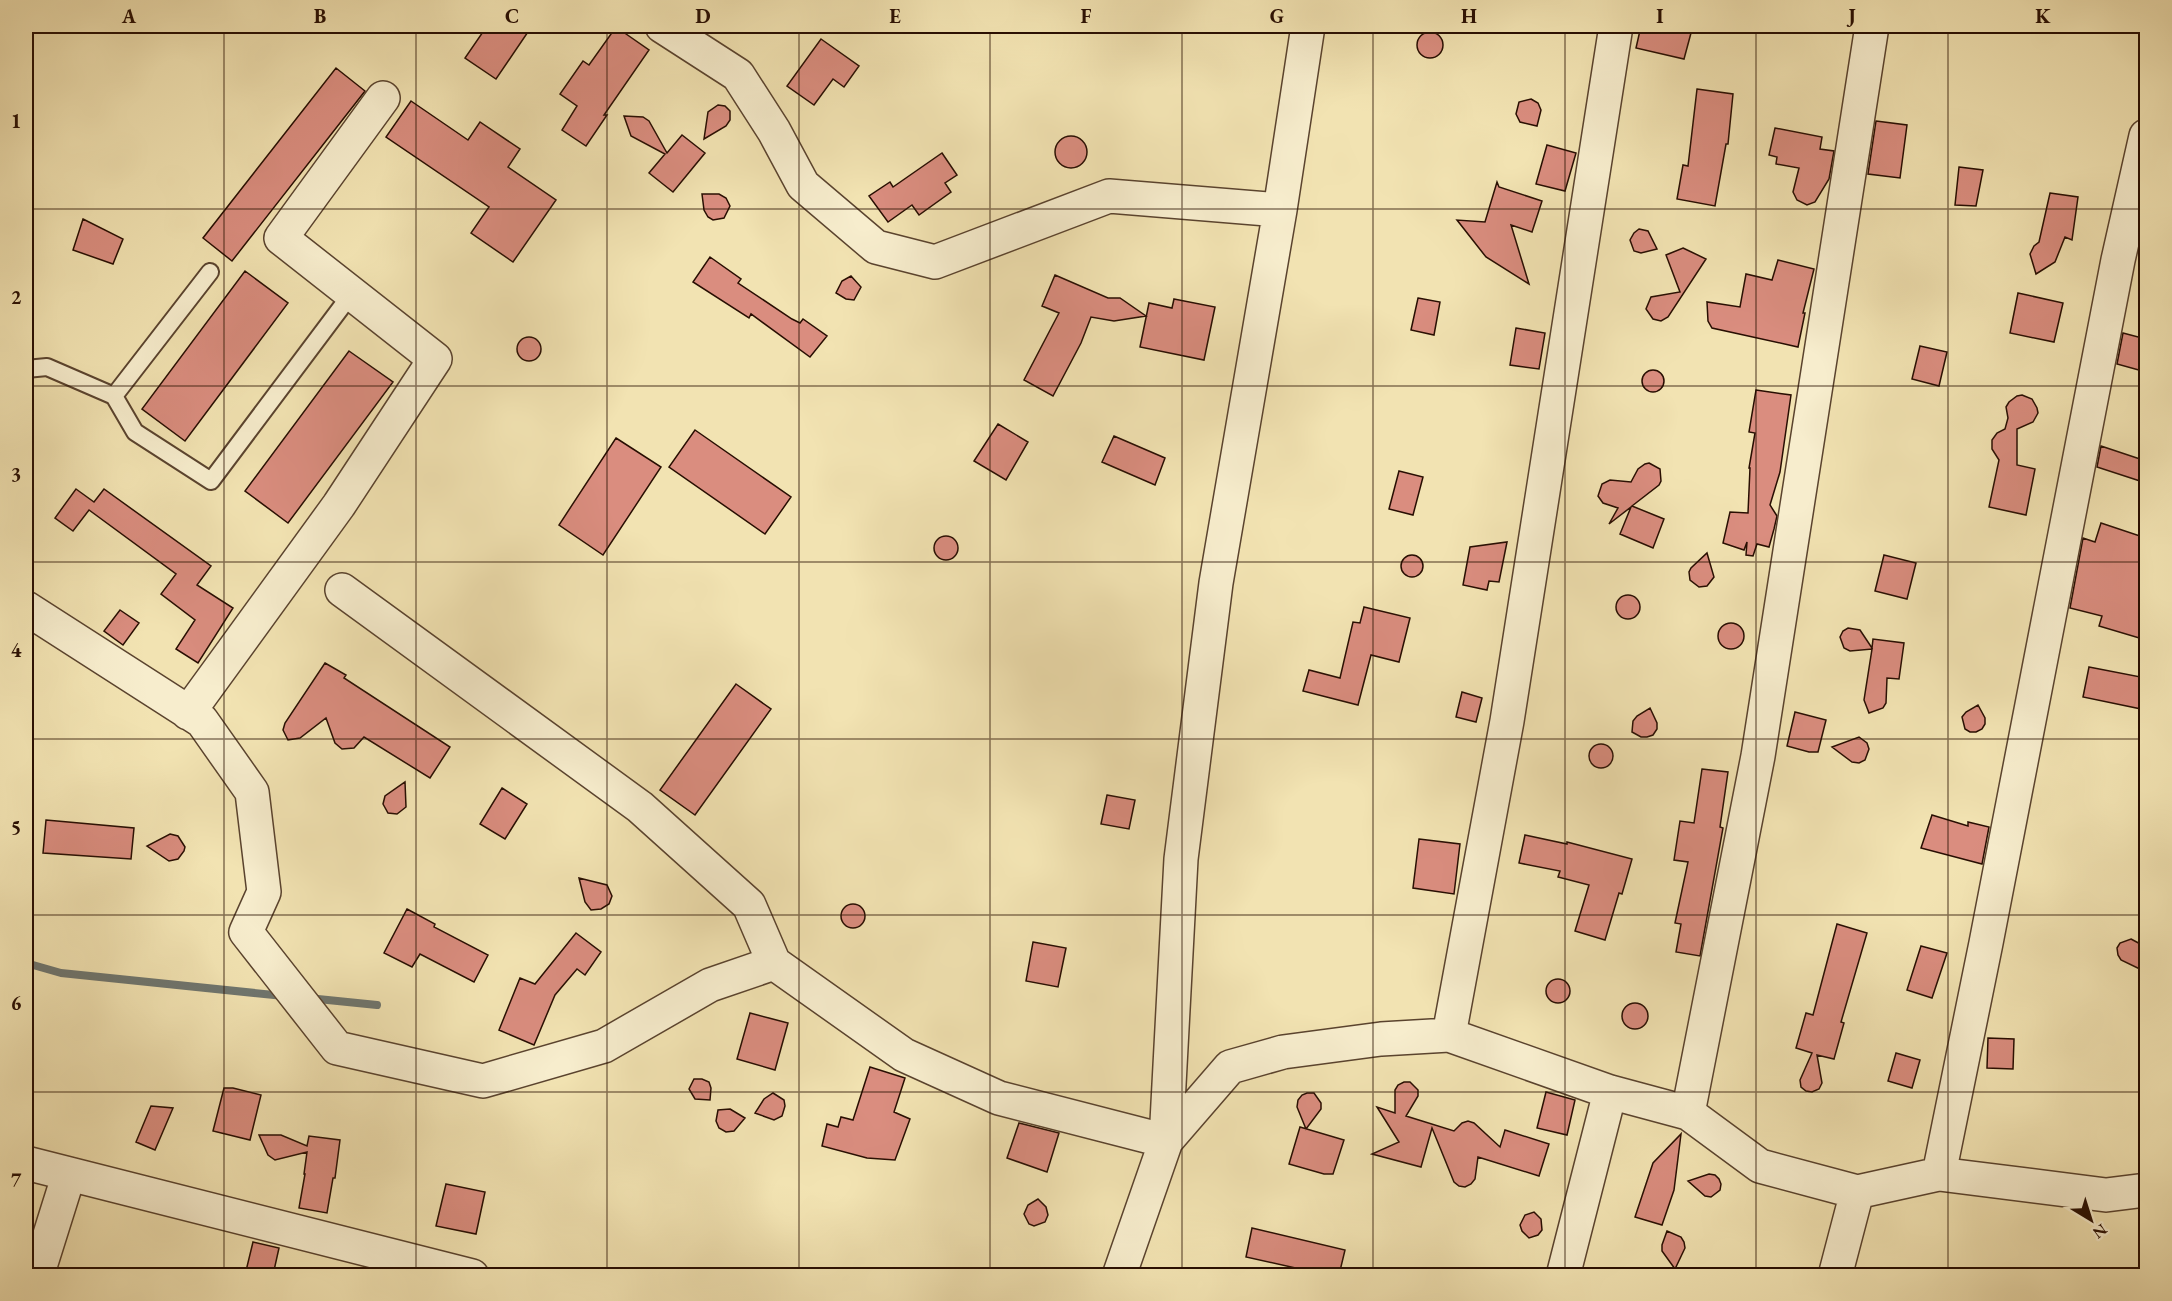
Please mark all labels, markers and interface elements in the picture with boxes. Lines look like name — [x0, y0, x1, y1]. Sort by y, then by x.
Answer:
text: A — [121, 3, 137, 29]
text: B — [314, 3, 326, 29]
text: C — [505, 3, 519, 29]
text: D — [695, 3, 711, 29]
text: E — [889, 3, 901, 29]
text: F — [1081, 3, 1092, 29]
text: G — [1270, 3, 1284, 29]
text: H — [1461, 3, 1477, 29]
text: I — [1656, 3, 1664, 29]
text: J — [1846, 3, 1856, 29]
text: K — [2035, 3, 2051, 29]
text: 1 — [11, 108, 21, 134]
text: 2 — [11, 284, 22, 310]
text: 3 — [11, 461, 21, 487]
text: 4 — [11, 637, 22, 663]
text: 5 — [11, 814, 21, 840]
text: 6 — [11, 990, 22, 1016]
text: 7 — [11, 1167, 22, 1193]
north arrow — [2061, 1190, 2121, 1250]
text: N — [2088, 1219, 2111, 1244]

